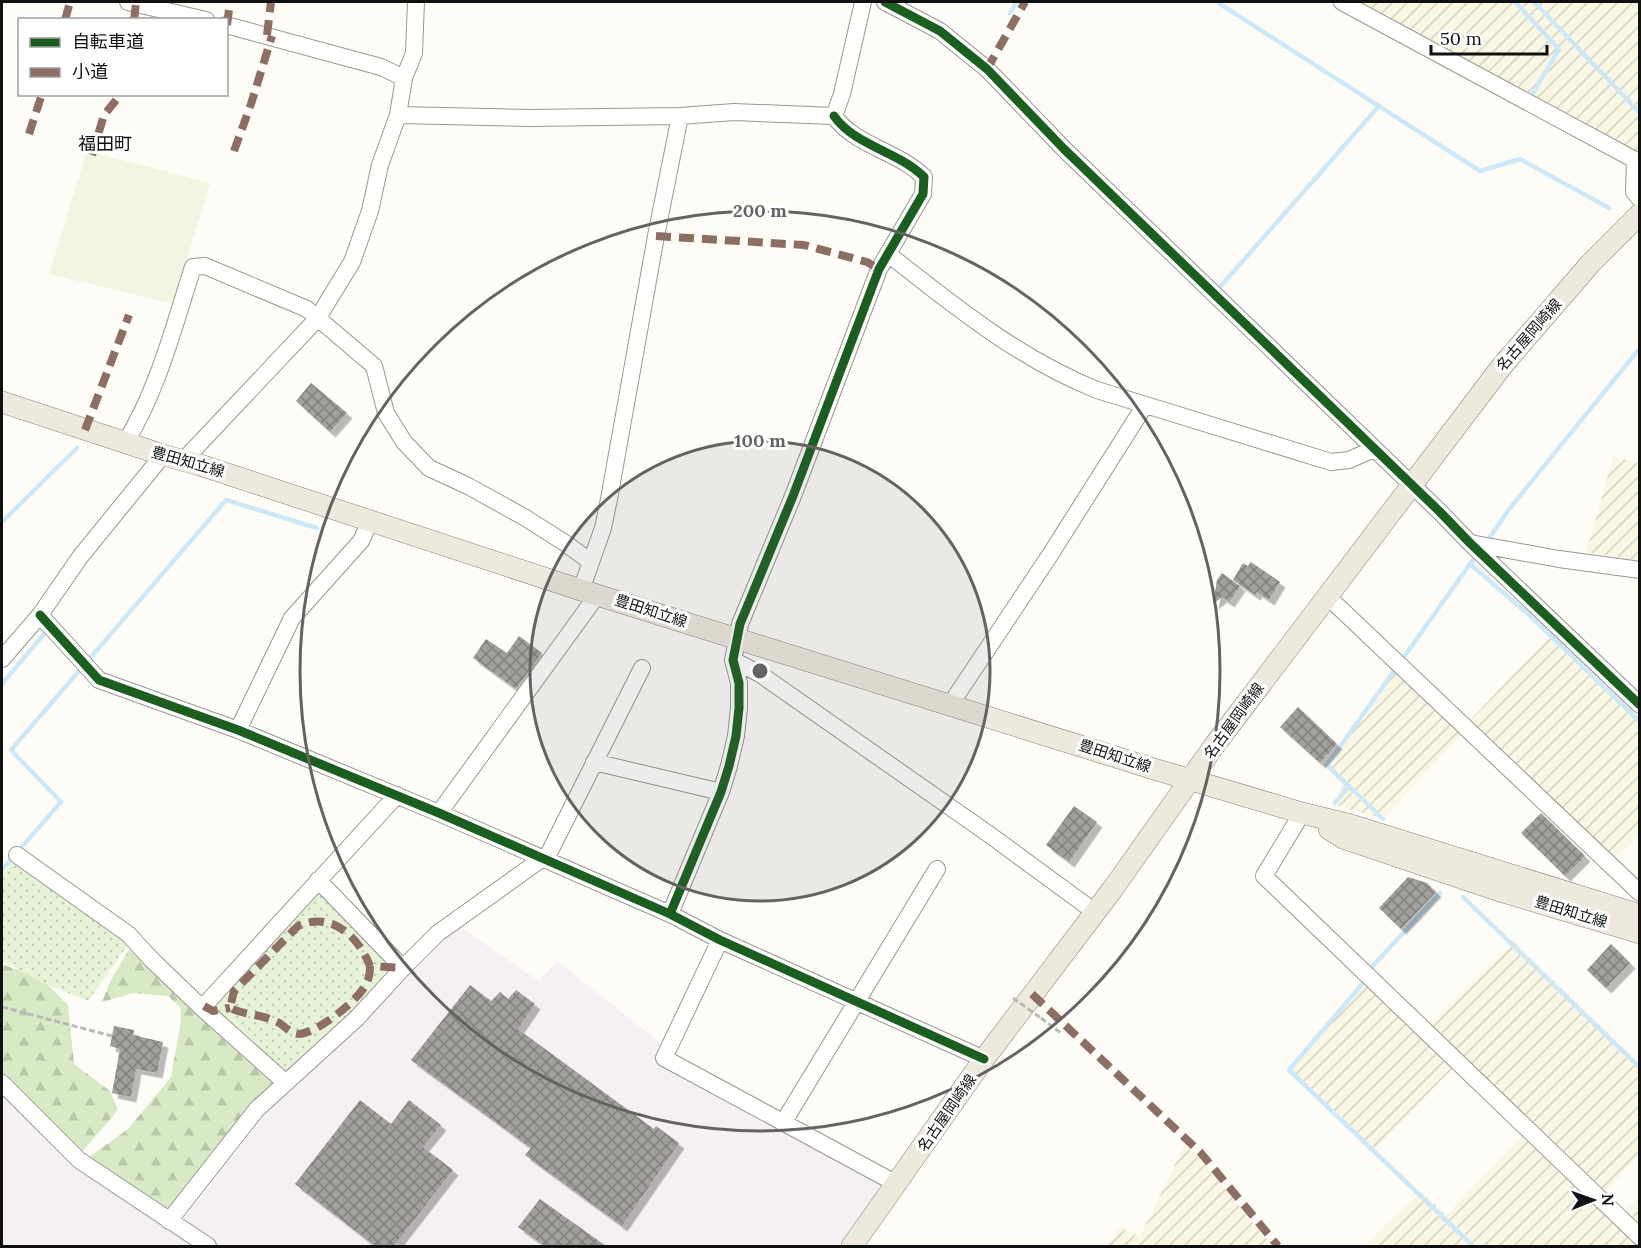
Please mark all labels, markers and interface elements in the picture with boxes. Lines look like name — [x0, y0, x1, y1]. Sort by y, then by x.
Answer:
legend — [18, 18, 228, 96]
scale bar — [1431, 18, 1546, 56]
text: 50 m — [1440, 27, 1482, 50]
text: 自転車道 — [72, 30, 144, 53]
text: 小道 — [72, 60, 108, 83]
district label: 福田町 — [78, 132, 132, 155]
text: 200 m — [733, 199, 787, 222]
street label: 名古屋岡崎線 — [1492, 294, 1565, 375]
text: 100 m — [734, 429, 786, 452]
street label: 豊田知立線 — [149, 442, 227, 481]
street label: 豊田知立線 — [613, 590, 690, 631]
centre of rings — [750, 661, 770, 681]
street label: 名古屋岡崎線 — [1199, 679, 1268, 763]
street label: 豊田知立線 — [1077, 735, 1154, 776]
street label: 豊田知立線 — [1532, 891, 1610, 932]
street label: 名古屋岡崎線 — [913, 1070, 980, 1155]
north arrow — [1563, 1170, 1623, 1230]
text: N — [1598, 1193, 1618, 1206]

